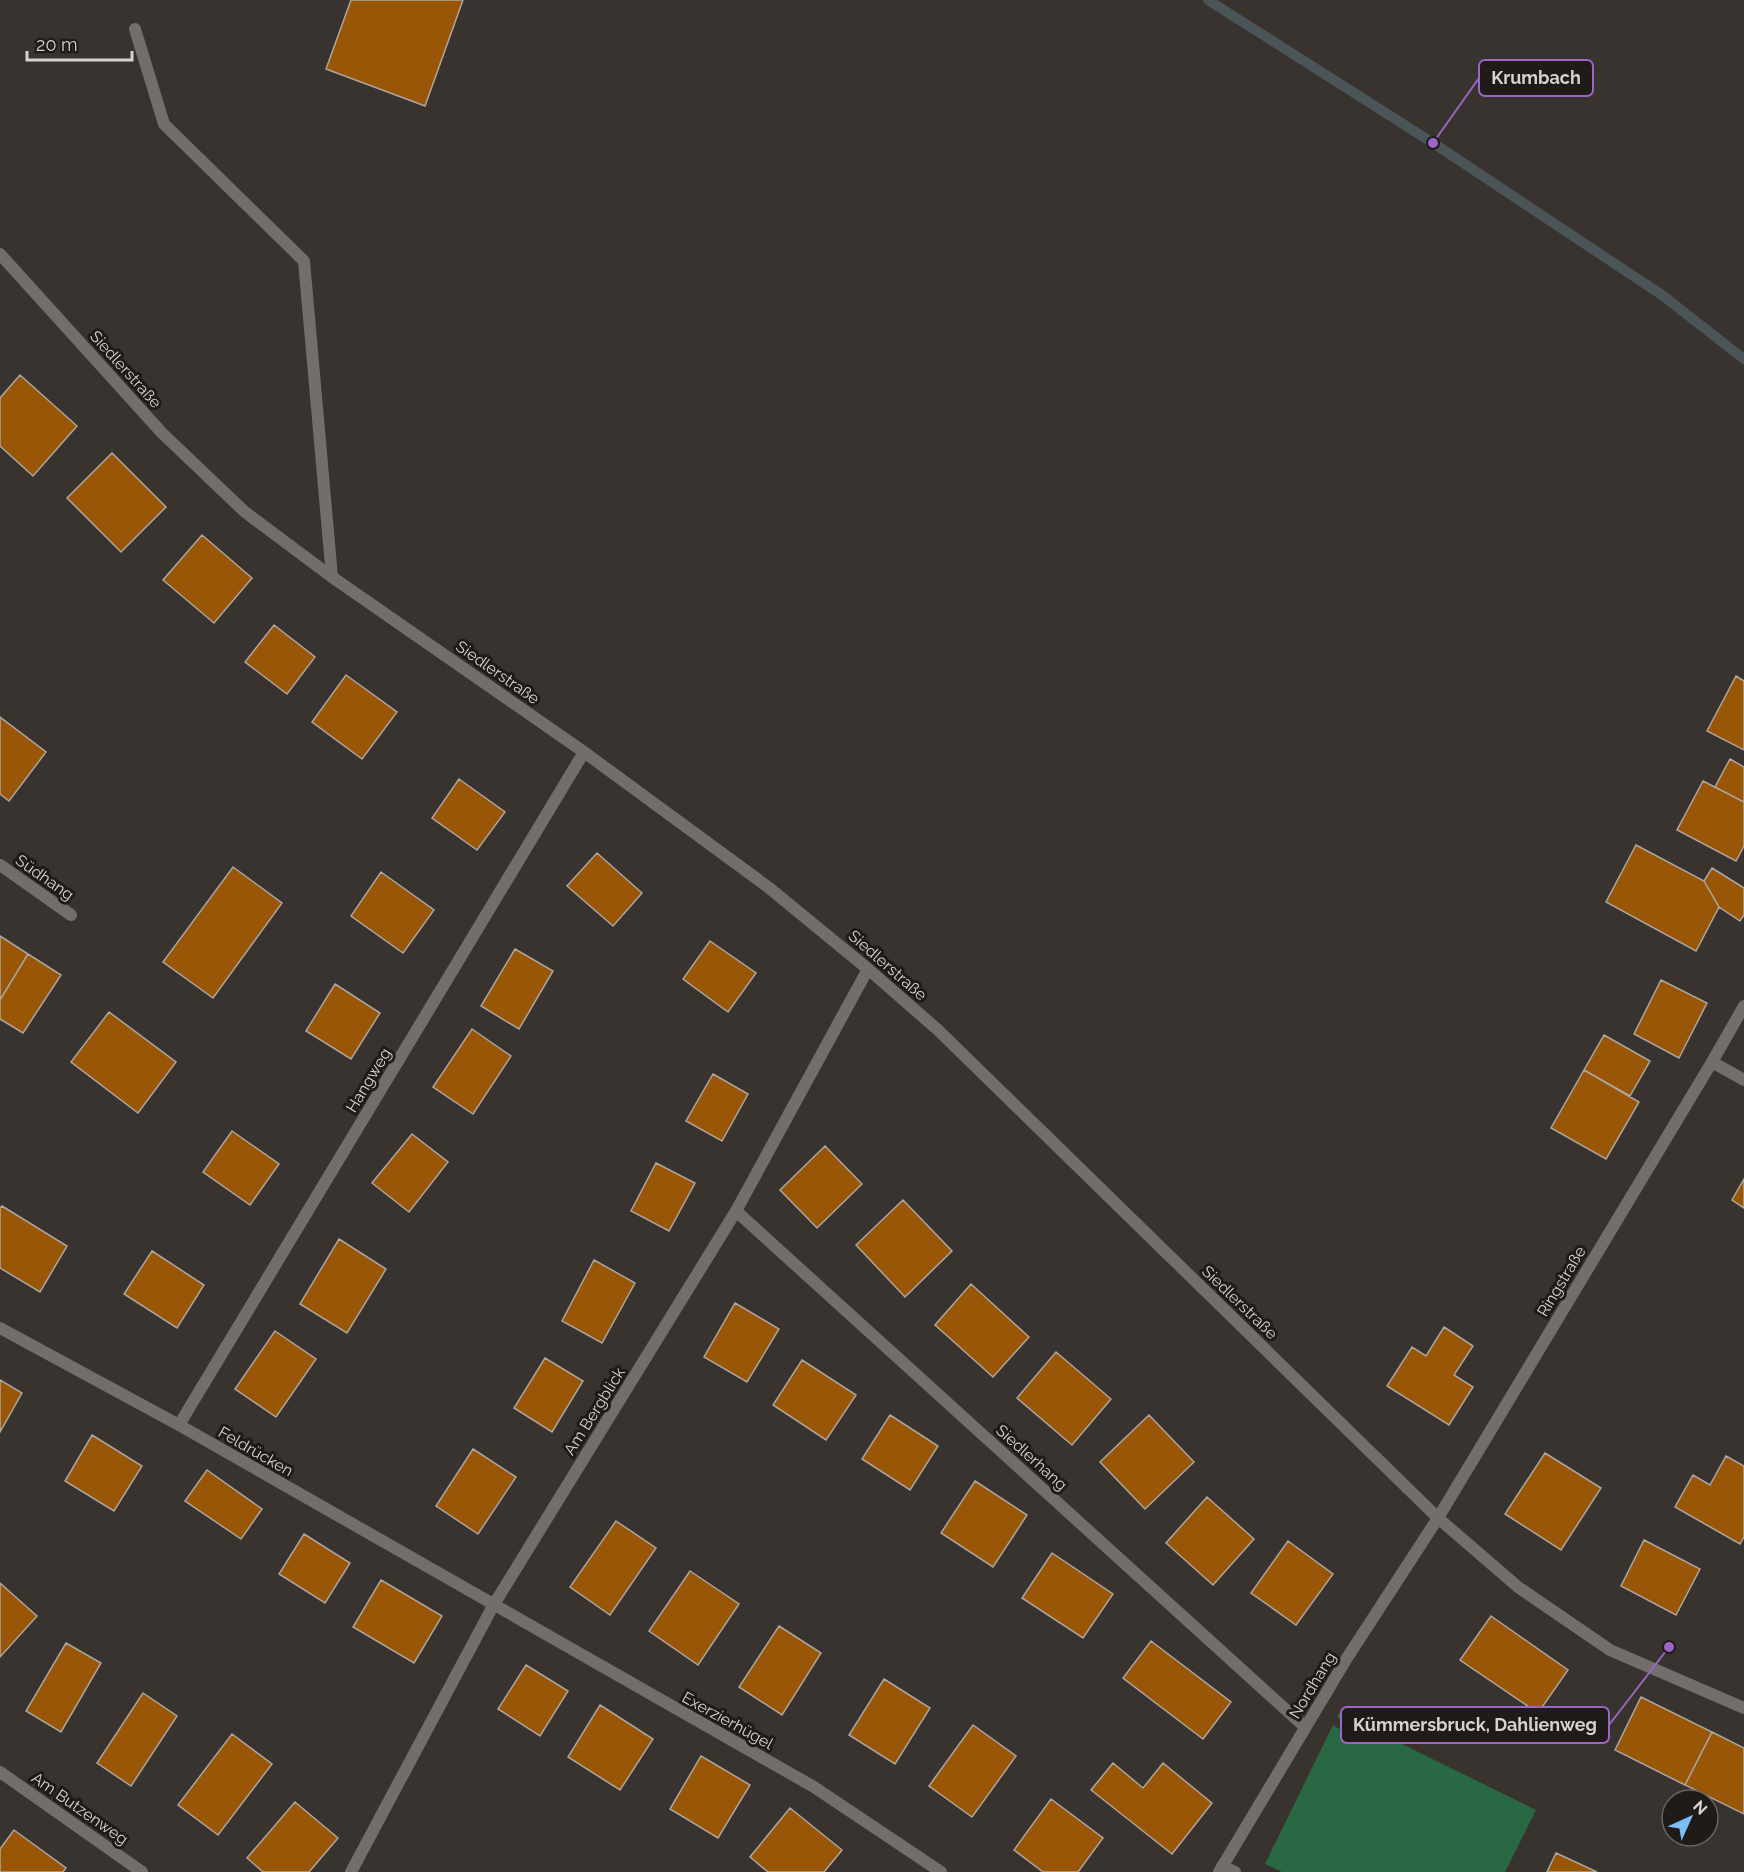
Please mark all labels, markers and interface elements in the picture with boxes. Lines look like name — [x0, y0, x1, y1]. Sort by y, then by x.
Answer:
scale bar — [27, 24, 132, 62]
text: 20 m — [36, 34, 78, 55]
callout: Krumbach — [1479, 60, 1593, 96]
text: Krumbach — [1491, 67, 1581, 88]
street label: Siedlerstraße — [86, 327, 165, 412]
street label: Siedlerstraße — [452, 637, 543, 708]
street label: Südhang — [12, 851, 77, 904]
street label: Siedlerstraße — [845, 926, 931, 1005]
street label: Hangweg — [342, 1045, 395, 1116]
street label: Ringstraße — [1533, 1243, 1590, 1320]
street label: Siedlerstraße — [1198, 1262, 1281, 1343]
street label: Am Bergblick — [560, 1363, 629, 1459]
street label: Siedlerhang — [992, 1420, 1071, 1494]
street label: Feldrücken — [215, 1422, 297, 1480]
street label: Nordhang — [1285, 1648, 1340, 1722]
street label: Exerzierhügel — [679, 1688, 777, 1754]
callout: Kümmersbruck, Dahlienweg — [1341, 1707, 1609, 1743]
text: Kümmersbruck, Dahlienweg — [1353, 1714, 1597, 1735]
street label: Am Butzenweg — [28, 1768, 132, 1849]
north arrow — [1660, 1788, 1720, 1848]
text: N — [1689, 1797, 1711, 1819]

